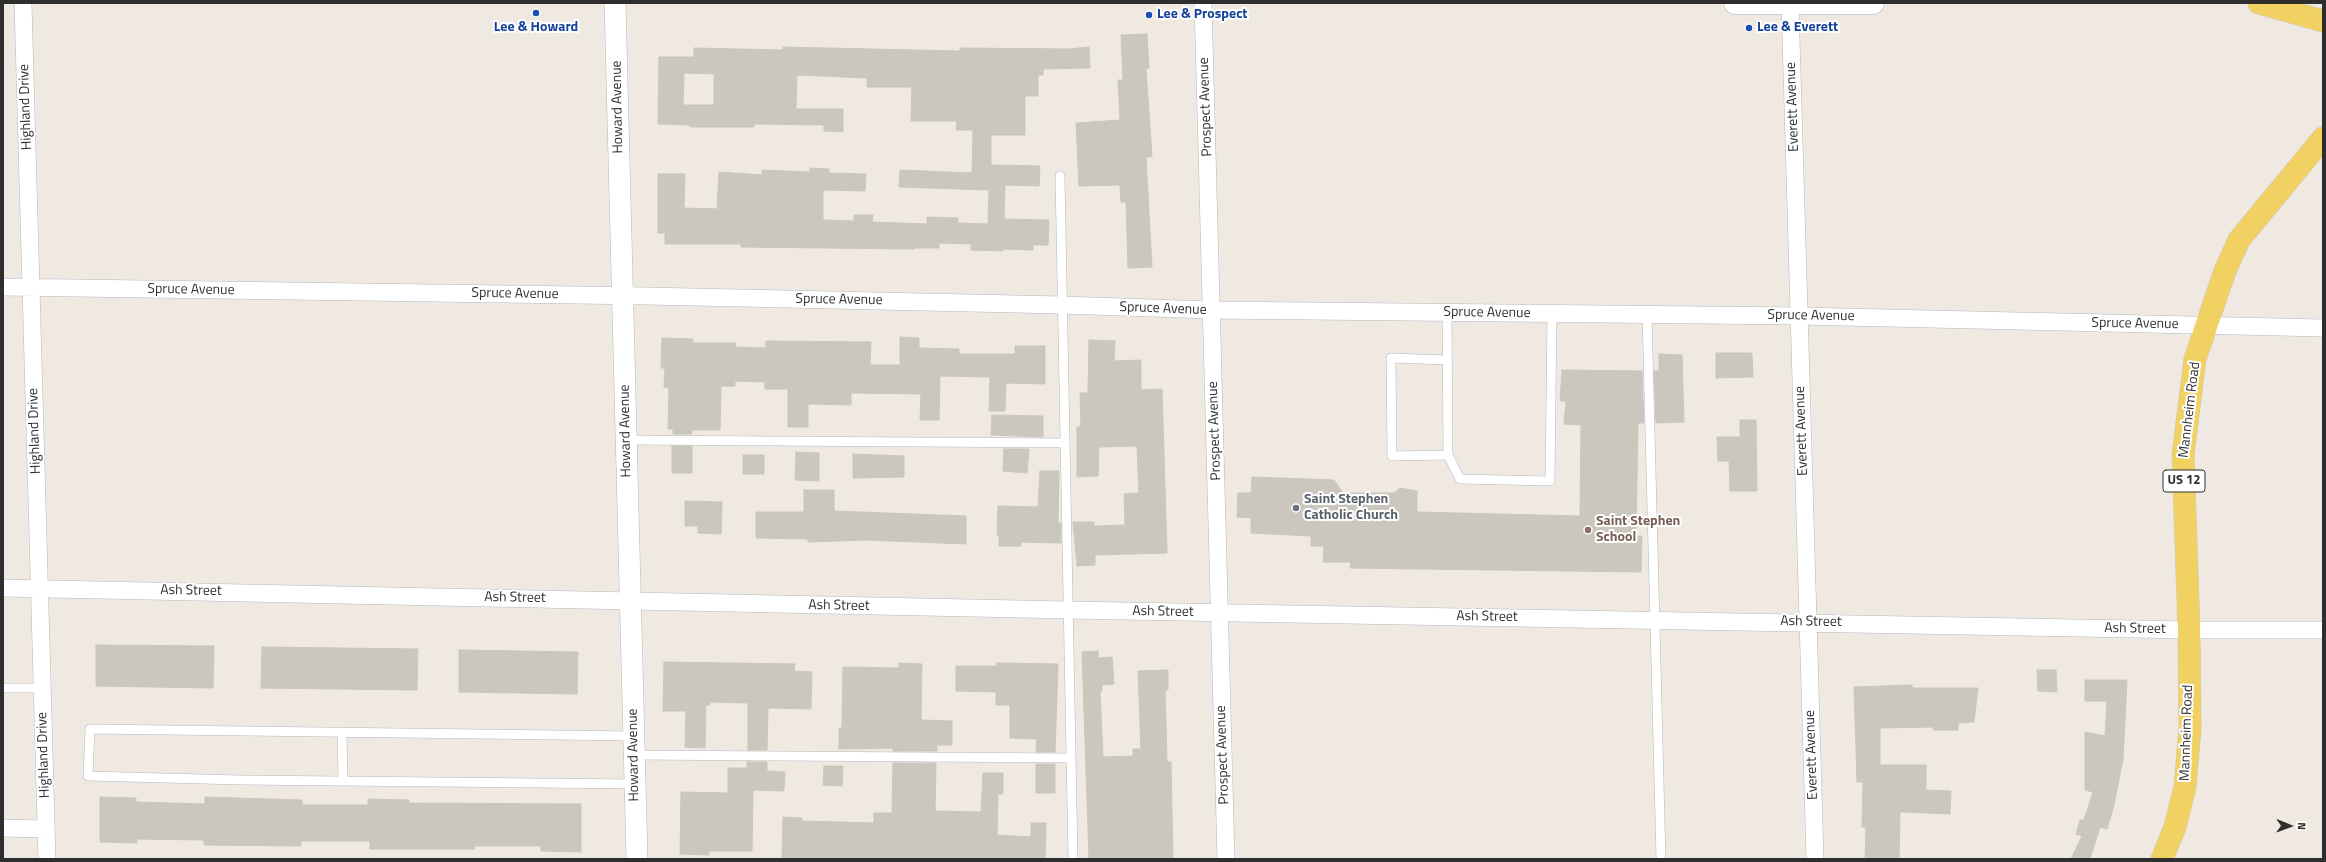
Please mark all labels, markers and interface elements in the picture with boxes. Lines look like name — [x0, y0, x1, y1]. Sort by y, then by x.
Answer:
place label: Lee & Prospect — [1157, 7, 1247, 23]
marker: Lee & Howard — [531, 8, 541, 18]
marker: Lee & Prospect — [1144, 10, 1154, 20]
place label: Lee & Howard — [494, 20, 578, 36]
place label: Lee & Everett — [1757, 20, 1838, 36]
marker: Lee & Everett — [1744, 23, 1754, 33]
street label: Prospect Avenue — [1196, 57, 1216, 157]
street label: Howard Avenue — [609, 60, 627, 154]
street label: Everett Avenue — [1783, 62, 1803, 152]
street label: Highland Drive — [16, 64, 36, 150]
street label: Spruce Avenue — [147, 281, 235, 299]
street label: Spruce Avenue — [471, 285, 559, 303]
street label: Spruce Avenue — [795, 291, 883, 309]
street label: Spruce Avenue — [1119, 299, 1207, 319]
street label: Spruce Avenue — [1443, 304, 1531, 322]
street label: Spruce Avenue — [1767, 307, 1855, 325]
street label: Spruce Avenue — [2091, 315, 2179, 333]
street label: Mannheim Road — [2176, 361, 2204, 459]
street label: Prospect Avenue — [1205, 381, 1225, 481]
street label: Howard Avenue — [617, 384, 635, 478]
street label: Everett Avenue — [1792, 386, 1812, 476]
street label: Highland Drive — [25, 388, 45, 474]
road number: US 12 — [2163, 470, 2205, 492]
place label: Saint Stephen Catholic Church — [1304, 492, 1398, 524]
marker: Saint Stephen Catholic Church — [1291, 503, 1301, 513]
place label: Saint Stephen School — [1596, 514, 1680, 546]
marker: Saint Stephen School — [1583, 525, 1593, 535]
street label: Ash Street — [160, 582, 222, 600]
street label: Ash Street — [484, 589, 546, 607]
street label: Ash Street — [808, 597, 870, 615]
street label: Ash Street — [1132, 603, 1194, 621]
street label: Ash Street — [1456, 608, 1518, 626]
street label: Ash Street — [1780, 613, 1842, 631]
street label: Ash Street — [2104, 620, 2166, 638]
street label: Mannheim Road — [2177, 684, 2197, 782]
street label: Prospect Avenue — [1213, 705, 1233, 805]
street label: Howard Avenue — [625, 708, 643, 802]
street label: Everett Avenue — [1802, 710, 1822, 800]
street label: Highland Drive — [34, 712, 54, 798]
north arrow — [2270, 806, 2310, 846]
text: N — [2294, 822, 2310, 830]

